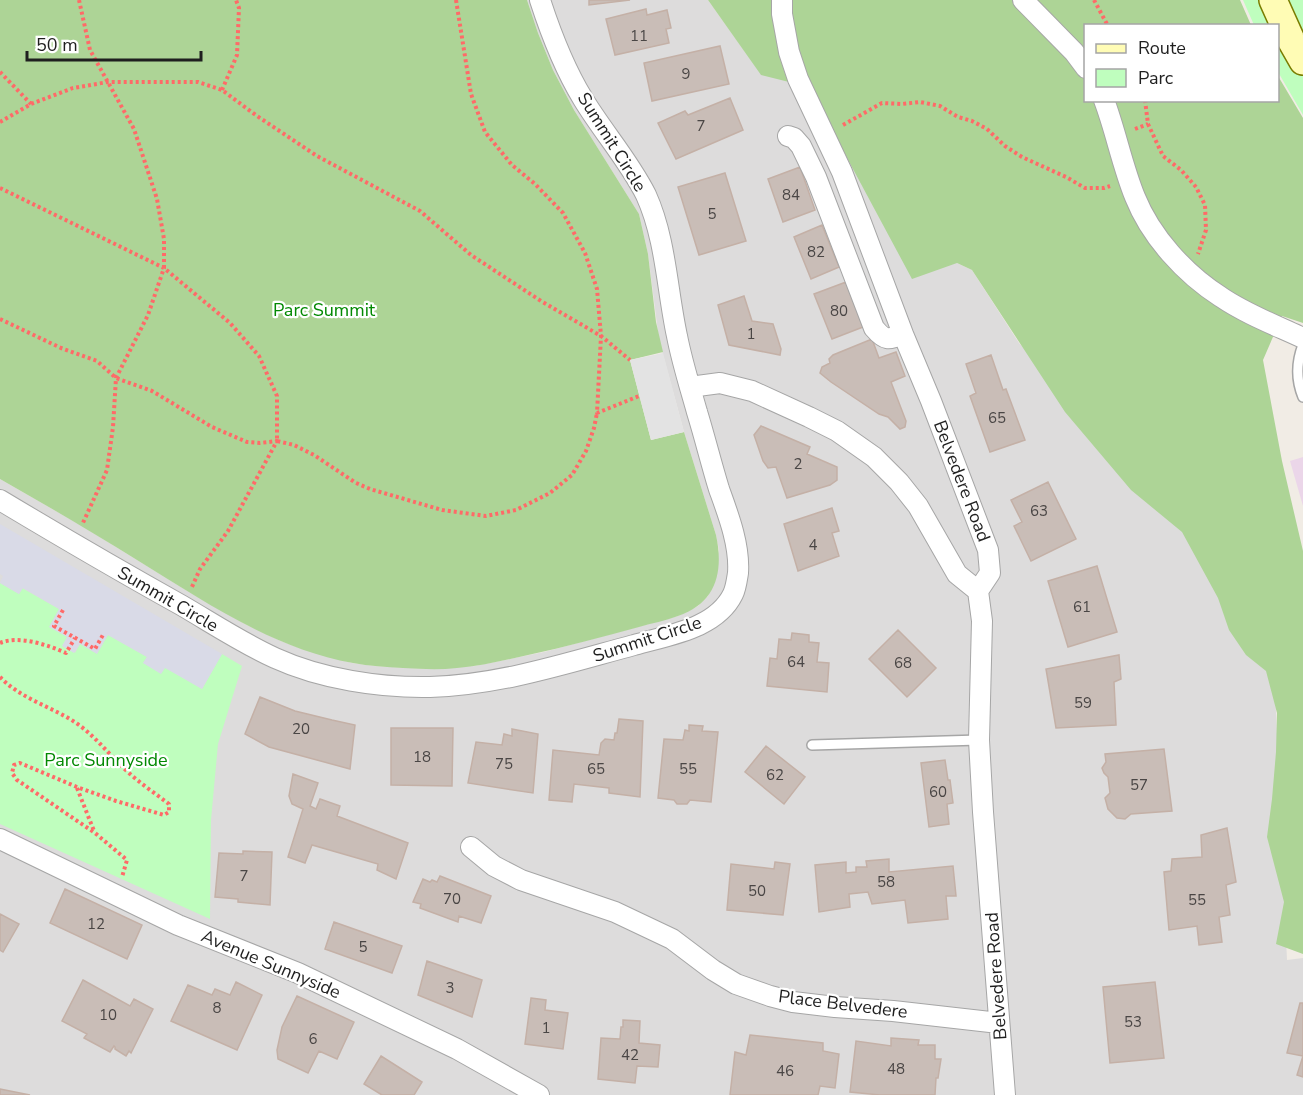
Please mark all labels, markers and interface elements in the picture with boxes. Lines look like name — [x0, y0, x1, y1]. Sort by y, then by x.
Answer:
scale bar — [27, 24, 201, 62]
legend — [1084, 24, 1279, 102]
house number: 11 — [630, 26, 648, 46]
text: 50 m — [36, 33, 78, 57]
text: Route — [1138, 36, 1186, 60]
house number: 9 — [681, 64, 691, 84]
text: Parc — [1138, 66, 1173, 90]
street label: Summit Circle — [572, 88, 652, 196]
house number: 7 — [696, 116, 706, 136]
house number: 84 — [782, 185, 800, 205]
house number: 5 — [707, 204, 717, 224]
house number: 82 — [807, 242, 825, 262]
park label: Parc Summit — [273, 298, 376, 322]
house number: 80 — [830, 301, 848, 321]
house number: 1 — [746, 324, 756, 344]
house number: 65 — [988, 408, 1006, 428]
street label: Belvedere Road — [928, 417, 996, 545]
house number: 2 — [793, 454, 803, 474]
house number: 63 — [1030, 501, 1048, 521]
house number: 4 — [808, 535, 818, 555]
street label: Summit Circle — [113, 560, 223, 638]
house number: 61 — [1073, 597, 1091, 617]
street label: Summit Circle — [590, 610, 704, 668]
house number: 64 — [787, 652, 805, 672]
house number: 68 — [894, 653, 912, 673]
house number: 59 — [1074, 693, 1092, 713]
house number: 20 — [292, 719, 310, 739]
house number: 18 — [413, 747, 431, 767]
park label: Parc Sunnyside — [44, 748, 168, 772]
house number: 75 — [495, 754, 513, 774]
house number: 65 — [587, 759, 605, 779]
house number: 55 — [679, 759, 697, 779]
house number: 62 — [766, 765, 784, 785]
house number: 57 — [1130, 775, 1148, 795]
house number: 60 — [929, 782, 947, 802]
house number: 7 — [239, 866, 249, 886]
house number: 58 — [877, 872, 895, 892]
house number: 50 — [748, 881, 766, 901]
house number: 70 — [443, 889, 461, 909]
house number: 55 — [1188, 890, 1206, 910]
street label: Belvedere Road — [980, 911, 1012, 1041]
house number: 12 — [87, 914, 105, 934]
street label: Avenue Sunnyside — [198, 924, 344, 1004]
house number: 5 — [358, 937, 368, 957]
house number: 3 — [445, 978, 455, 998]
street label: Place Belvedere — [777, 984, 909, 1024]
house number: 8 — [212, 998, 222, 1018]
house number: 10 — [99, 1005, 117, 1025]
house number: 53 — [1124, 1012, 1142, 1032]
house number: 1 — [541, 1018, 551, 1038]
house number: 6 — [308, 1029, 318, 1049]
house number: 42 — [621, 1045, 639, 1065]
house number: 48 — [887, 1059, 905, 1079]
house number: 46 — [776, 1061, 794, 1081]

